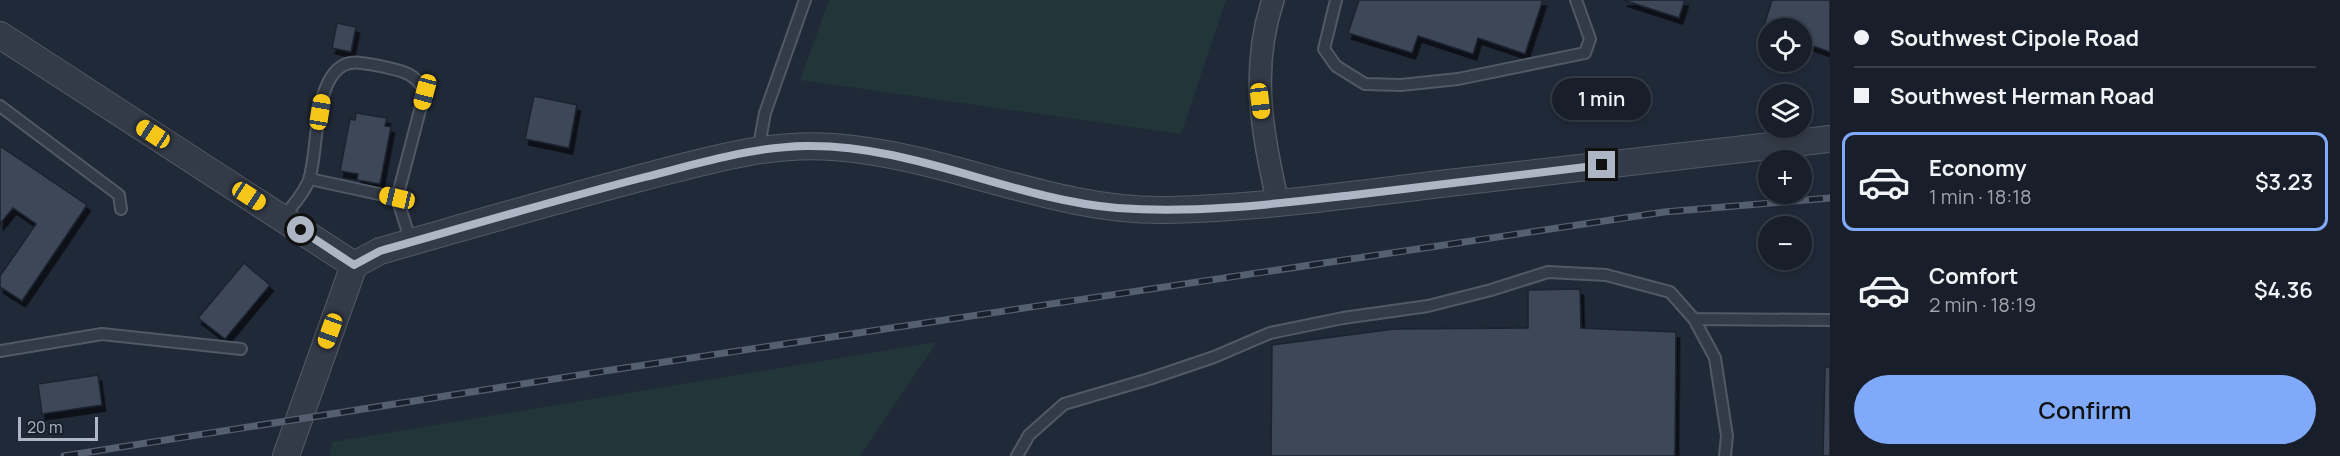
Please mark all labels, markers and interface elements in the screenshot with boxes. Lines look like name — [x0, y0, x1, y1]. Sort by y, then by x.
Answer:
map controls — [1758, 18, 1812, 270]
button: locate — [1758, 18, 1812, 72]
text: Southwest Cipole Road — [1890, 23, 2139, 53]
car — [412, 72, 438, 112]
callout: 1 min — [1552, 78, 1652, 120]
text: Southwest Herman Road — [1890, 81, 2154, 111]
car — [1249, 82, 1271, 120]
button: layers — [1758, 84, 1812, 138]
text: 1 min — [1578, 85, 1625, 112]
car — [308, 93, 332, 131]
car — [133, 117, 173, 151]
button: + — [1758, 150, 1812, 204]
route end — [1588, 151, 1615, 178]
text: Economy — [1929, 153, 2027, 183]
icon: car — [1857, 155, 1911, 209]
text: $3.23 — [2255, 167, 2313, 197]
car — [229, 179, 269, 213]
text: 1 min · 18:18 — [1929, 183, 2032, 210]
car — [377, 185, 417, 211]
route start — [287, 216, 314, 243]
button: − — [1758, 216, 1812, 270]
text: Comfort — [1929, 261, 2018, 291]
icon: car — [1857, 263, 1911, 317]
text: $4.36 — [2254, 275, 2313, 305]
text: 2 min · 18:19 — [1929, 291, 2036, 318]
car — [315, 311, 345, 351]
button: Confirm — [1854, 375, 2316, 444]
scale bar — [18, 414, 98, 442]
text: 20 m — [27, 416, 63, 438]

